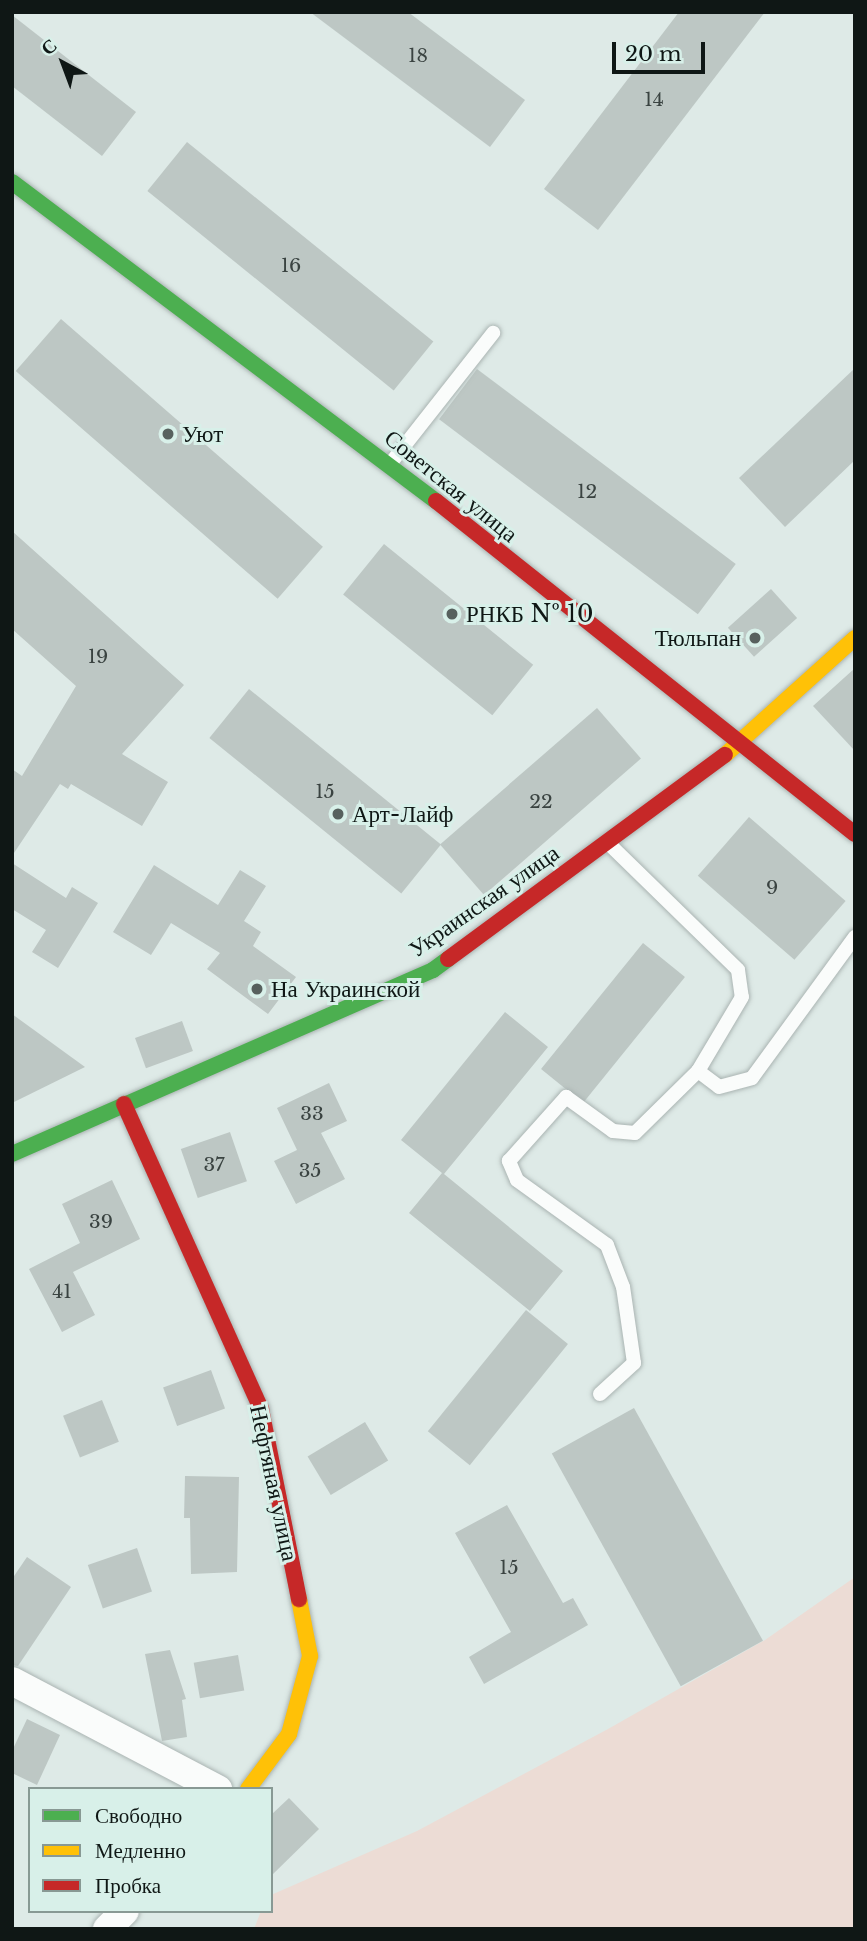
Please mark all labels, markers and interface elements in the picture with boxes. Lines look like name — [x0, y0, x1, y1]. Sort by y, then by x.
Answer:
north arrow — [28, 28, 98, 98]
scale bar — [615, 28, 708, 72]
text: С — [36, 34, 62, 60]
text: 20 m — [625, 41, 682, 67]
house number: 18 — [408, 45, 428, 67]
house number: 14 — [644, 89, 664, 111]
house number: 16 — [281, 255, 301, 277]
place label: Уют — [182, 420, 223, 448]
street label: Советская улица — [379, 424, 523, 548]
marker: Уют — [160, 426, 176, 442]
house number: 12 — [577, 481, 597, 503]
place label: РНКБ № 10 — [466, 600, 593, 628]
marker: РНКБ № 10 — [444, 606, 460, 622]
place label: Тюльпан — [655, 624, 741, 652]
marker: Тюльпан — [747, 630, 763, 646]
house number: 19 — [88, 646, 108, 668]
house number: 15 — [315, 781, 335, 803]
house number: 22 — [529, 791, 553, 813]
place label: Арт-Лайф — [352, 800, 454, 828]
marker: Арт-Лайф — [330, 806, 346, 822]
street label: Украинская улица — [404, 839, 564, 963]
house number: 9 — [766, 877, 778, 899]
place label: На Украинской — [271, 975, 420, 1003]
marker: На Украинской — [249, 981, 265, 997]
house number: 33 — [300, 1103, 324, 1125]
house number: 37 — [203, 1154, 225, 1176]
house number: 35 — [299, 1160, 321, 1182]
house number: 39 — [89, 1211, 113, 1233]
house number: 41 — [52, 1281, 72, 1303]
street label: Нефтяная улица — [244, 1402, 304, 1564]
house number: 15 — [499, 1557, 519, 1579]
legend — [28, 1787, 273, 1913]
text: Свободно — [95, 1803, 182, 1829]
text: Медленно — [95, 1838, 186, 1864]
text: Пробка — [95, 1873, 161, 1899]

